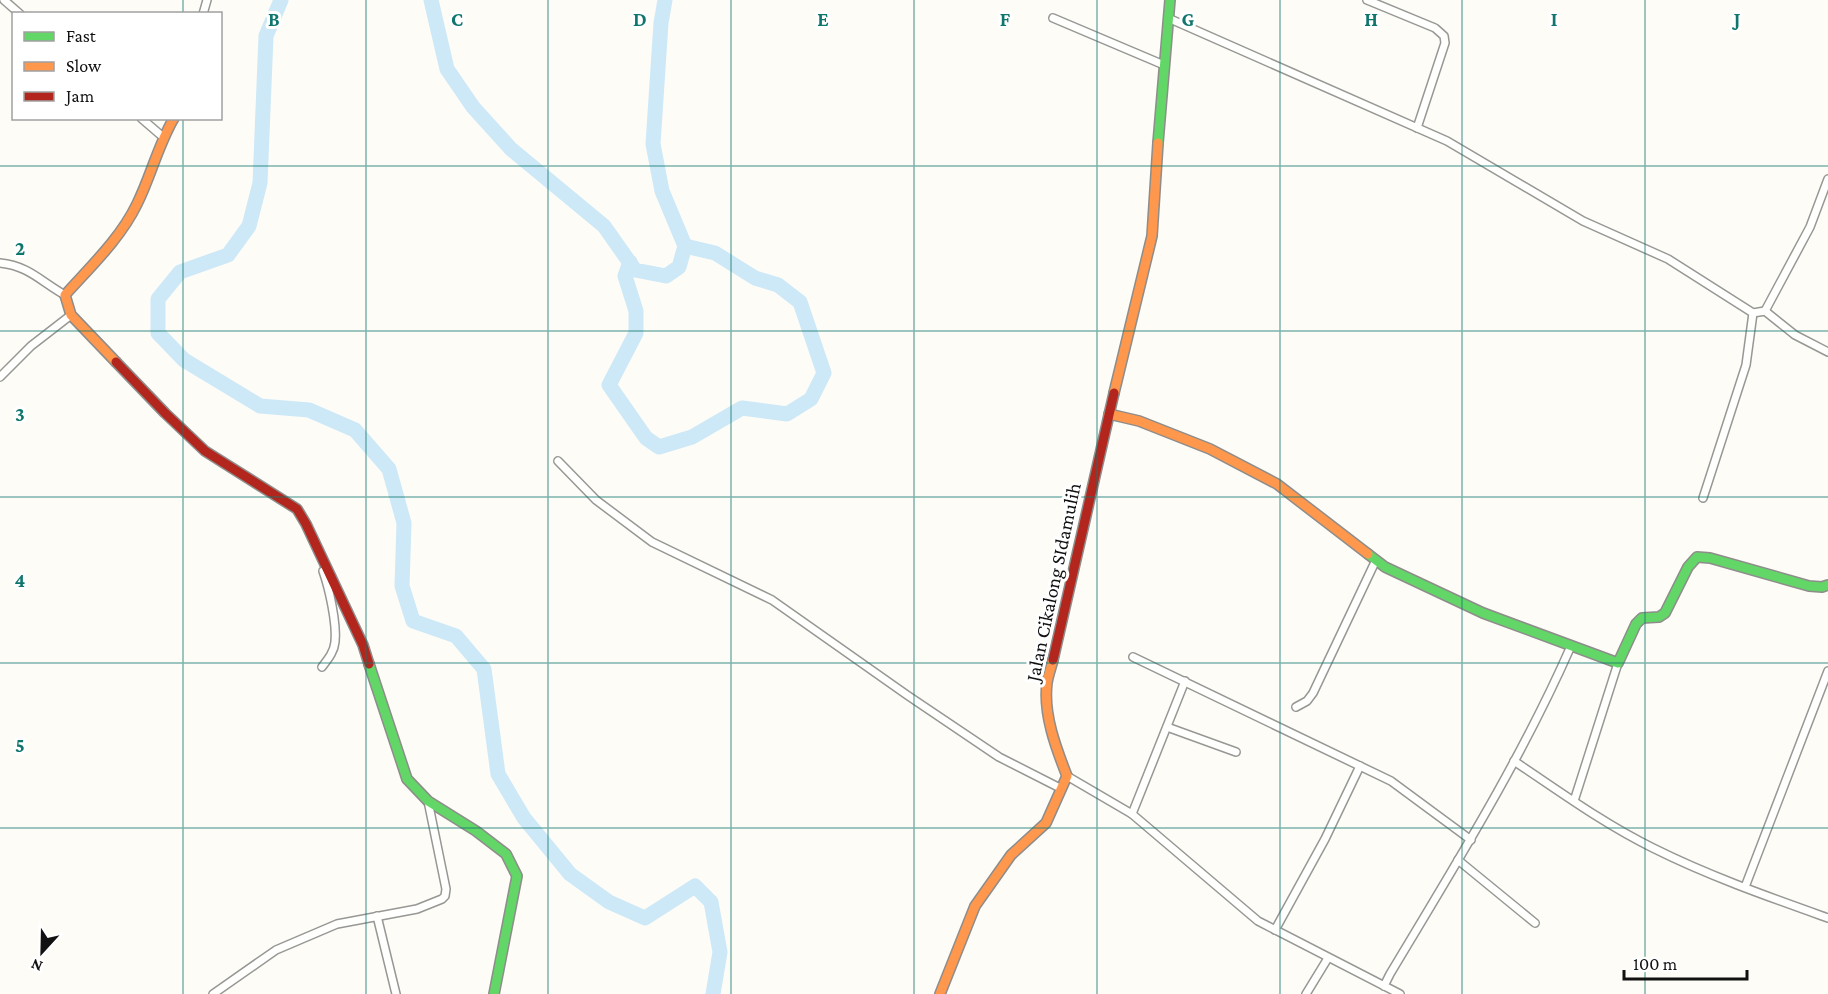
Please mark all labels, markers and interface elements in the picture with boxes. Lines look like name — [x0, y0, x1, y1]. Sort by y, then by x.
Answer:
text: B — [268, 8, 280, 30]
text: C — [451, 8, 463, 30]
text: D — [633, 8, 647, 30]
text: E — [817, 8, 829, 30]
text: F — [1000, 8, 1011, 30]
text: G — [1182, 8, 1195, 30]
text: H — [1364, 8, 1378, 30]
text: I — [1551, 8, 1558, 30]
text: J — [1732, 8, 1741, 30]
legend — [12, 12, 222, 120]
text: Fast — [66, 26, 97, 46]
text: Slow — [66, 56, 102, 76]
text: Jam — [64, 86, 95, 106]
text: 2 — [15, 237, 25, 259]
text: 3 — [15, 403, 25, 425]
street label: Jalan Cikalong SIdamulih — [1021, 480, 1086, 685]
text: 4 — [15, 569, 26, 591]
text: 5 — [15, 734, 25, 756]
north arrow — [12, 922, 72, 982]
scale bar — [1624, 943, 1747, 981]
text: 100 m — [1633, 954, 1678, 974]
text: N — [28, 955, 45, 975]

